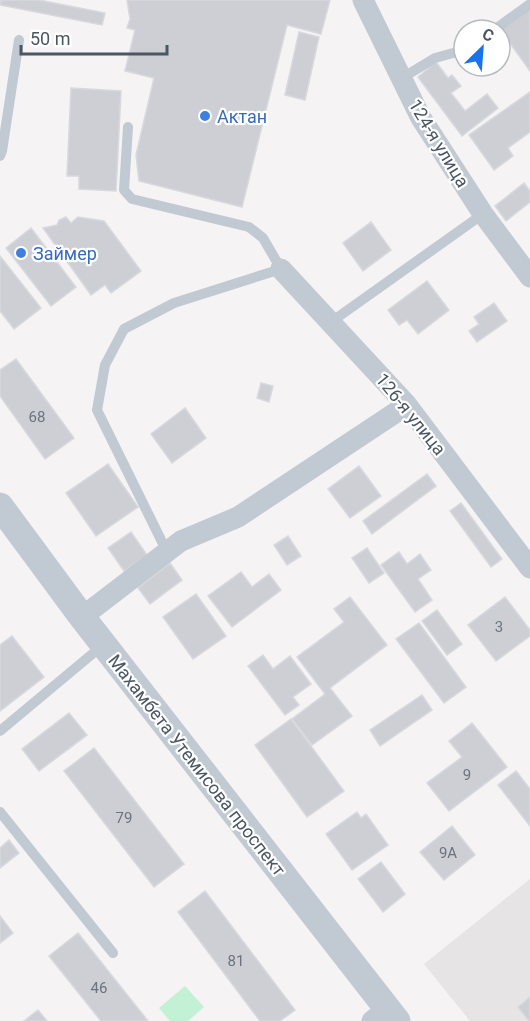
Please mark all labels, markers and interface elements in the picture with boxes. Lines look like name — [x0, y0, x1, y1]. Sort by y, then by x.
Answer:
scale bar — [21, 18, 166, 56]
north arrow — [452, 18, 512, 78]
text: С — [479, 24, 497, 46]
text: 50 m — [30, 28, 70, 49]
street label: 124-я улица — [404, 95, 474, 191]
place label: Актан — [217, 106, 267, 127]
marker: Актан — [198, 109, 212, 123]
place label: Займер — [33, 243, 97, 264]
marker: Займер — [14, 246, 28, 260]
street label: 126-я улица — [372, 369, 450, 459]
house number: 68 — [29, 408, 45, 426]
house number: 3 — [495, 618, 503, 636]
street label: Махамбета Утемисова проспект — [104, 650, 290, 880]
house number: 9 — [463, 766, 471, 784]
house number: 79 — [116, 809, 132, 827]
house number: 9А — [439, 844, 457, 862]
house number: 81 — [228, 952, 244, 970]
house number: 46 — [91, 979, 107, 997]

